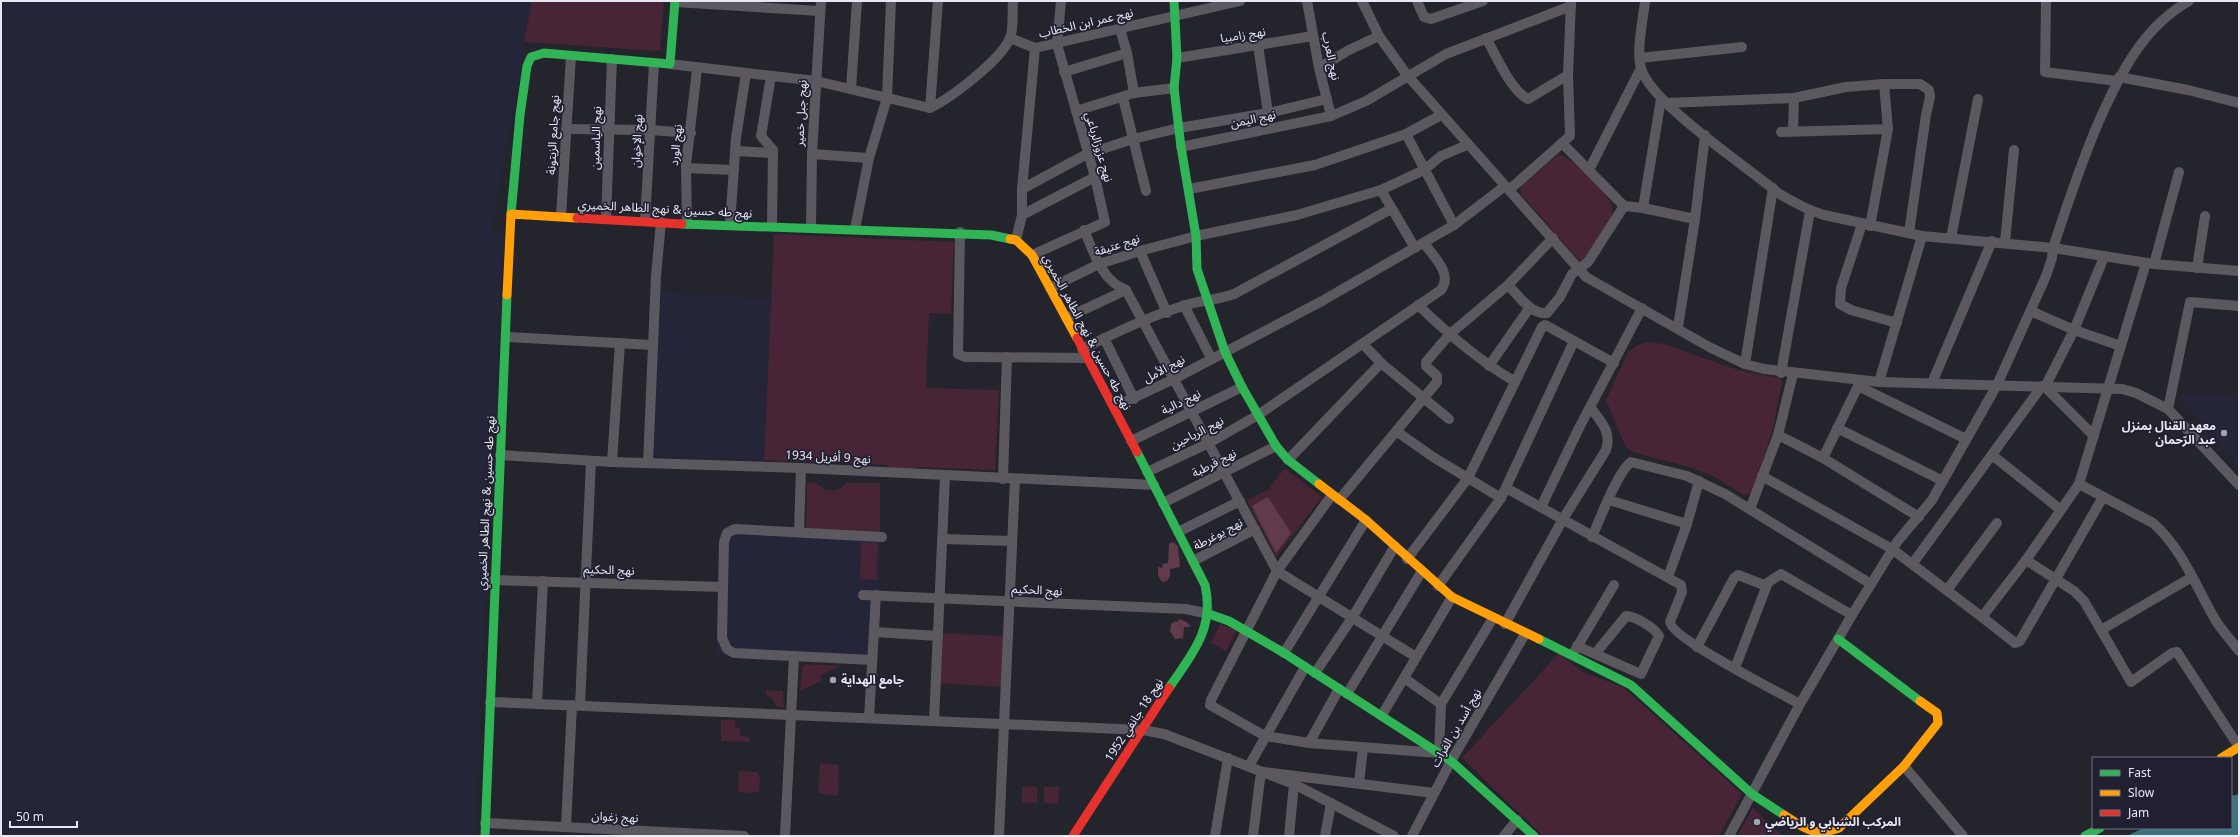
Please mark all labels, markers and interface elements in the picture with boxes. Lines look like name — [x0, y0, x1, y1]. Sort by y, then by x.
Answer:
street label: نهج عمر ابن الخطاب — [1036, 0, 1136, 47]
street label: نهج زامبيا — [1219, 20, 1268, 51]
street label: نهج العرب — [1313, 29, 1348, 83]
street label: نهج جبل خمير — [787, 79, 816, 148]
street label: نهج جامع الزيتونة — [539, 95, 568, 175]
street label: نهج اليمن — [1228, 102, 1278, 137]
street label: نهج الياسمين — [583, 106, 610, 170]
street label: نهج عزوزالرباعي — [1077, 109, 1121, 185]
street label: نهج الإخوان — [624, 113, 651, 169]
street label: نهج الورد — [662, 123, 691, 167]
street label: نهج طه حسين & نهج الطاهر الخميري — [577, 192, 753, 227]
street label: نهج عتيقة — [1091, 226, 1143, 265]
street label: نهج طه حسين & نهج الطاهر الخميري — [1035, 249, 1139, 415]
street label: نهج الأمل — [1138, 348, 1190, 391]
street label: نهج دالية — [1157, 382, 1206, 423]
street label: نهج الرياحين — [1166, 409, 1229, 458]
place label: معهد القنال بمنزل عبد الرّحمان — [2122, 414, 2216, 453]
street label: نهج طه حسين & نهج الطاهر الخميري — [469, 415, 504, 591]
marker: معهد القنال بمنزل عبد الرّحمان — [2219, 428, 2229, 438]
street label: نهج قرطبة — [1187, 441, 1241, 485]
street label: نهج 9 أفريل 1934 — [785, 443, 871, 472]
street label: نهج يوغرطة — [1189, 511, 1248, 558]
street label: نهج الحكيم — [583, 557, 635, 584]
street label: نهج الحكيم — [1011, 577, 1063, 604]
place label: جامع الهداية — [841, 668, 905, 693]
street label: نهج 18 جانفي 1952 — [1098, 673, 1171, 767]
marker: جامع الهداية — [828, 675, 838, 685]
street label: نهج أسد بن الفرات — [1424, 684, 1489, 773]
legend — [2092, 757, 2232, 829]
text: Fast — [2128, 761, 2152, 786]
text: Slow — [2128, 781, 2155, 806]
text: Jam — [2127, 801, 2149, 826]
scale bar — [10, 803, 77, 829]
street label: نهج زغوان — [591, 804, 639, 831]
text: 50 m — [16, 805, 44, 830]
place label: المركب الشبابي و الرياضي — [1765, 810, 1901, 835]
marker: المركب الشبابي و الرياضي — [1752, 817, 1762, 827]

